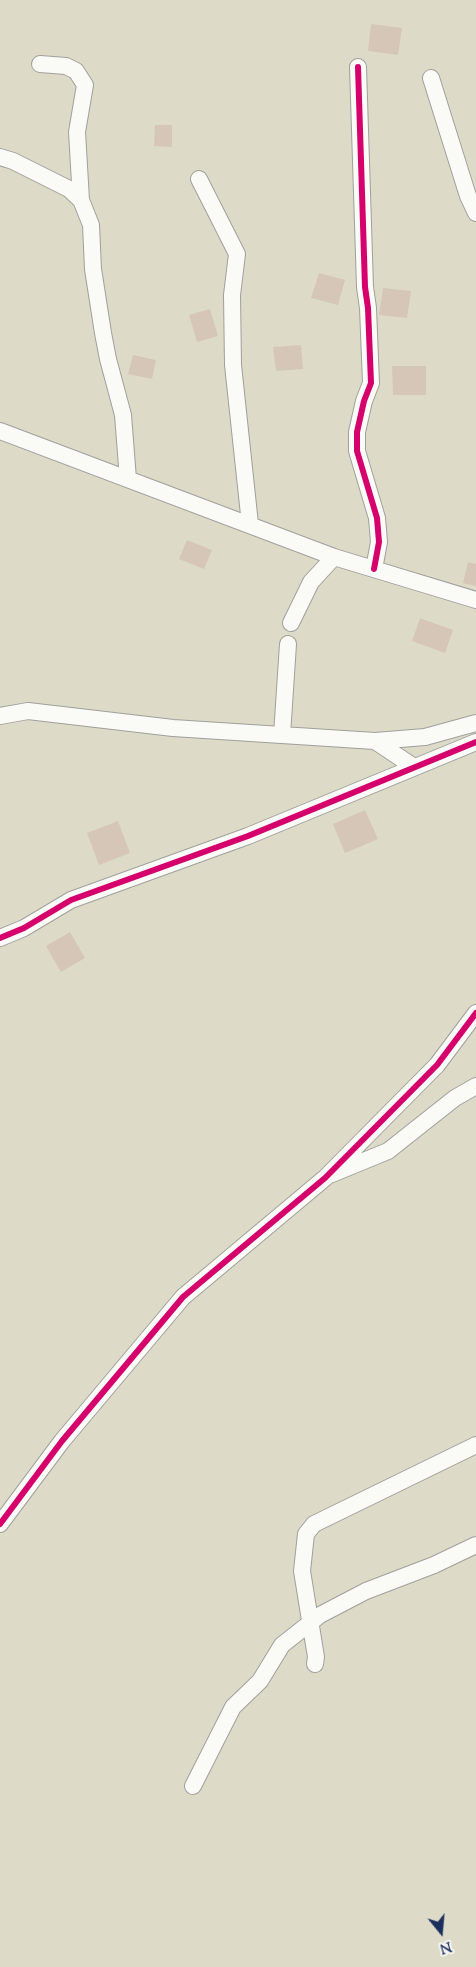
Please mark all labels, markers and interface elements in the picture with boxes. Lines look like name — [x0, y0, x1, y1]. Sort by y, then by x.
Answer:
north arrow — [416, 1907, 466, 1957]
text: N — [437, 1935, 454, 1958]

